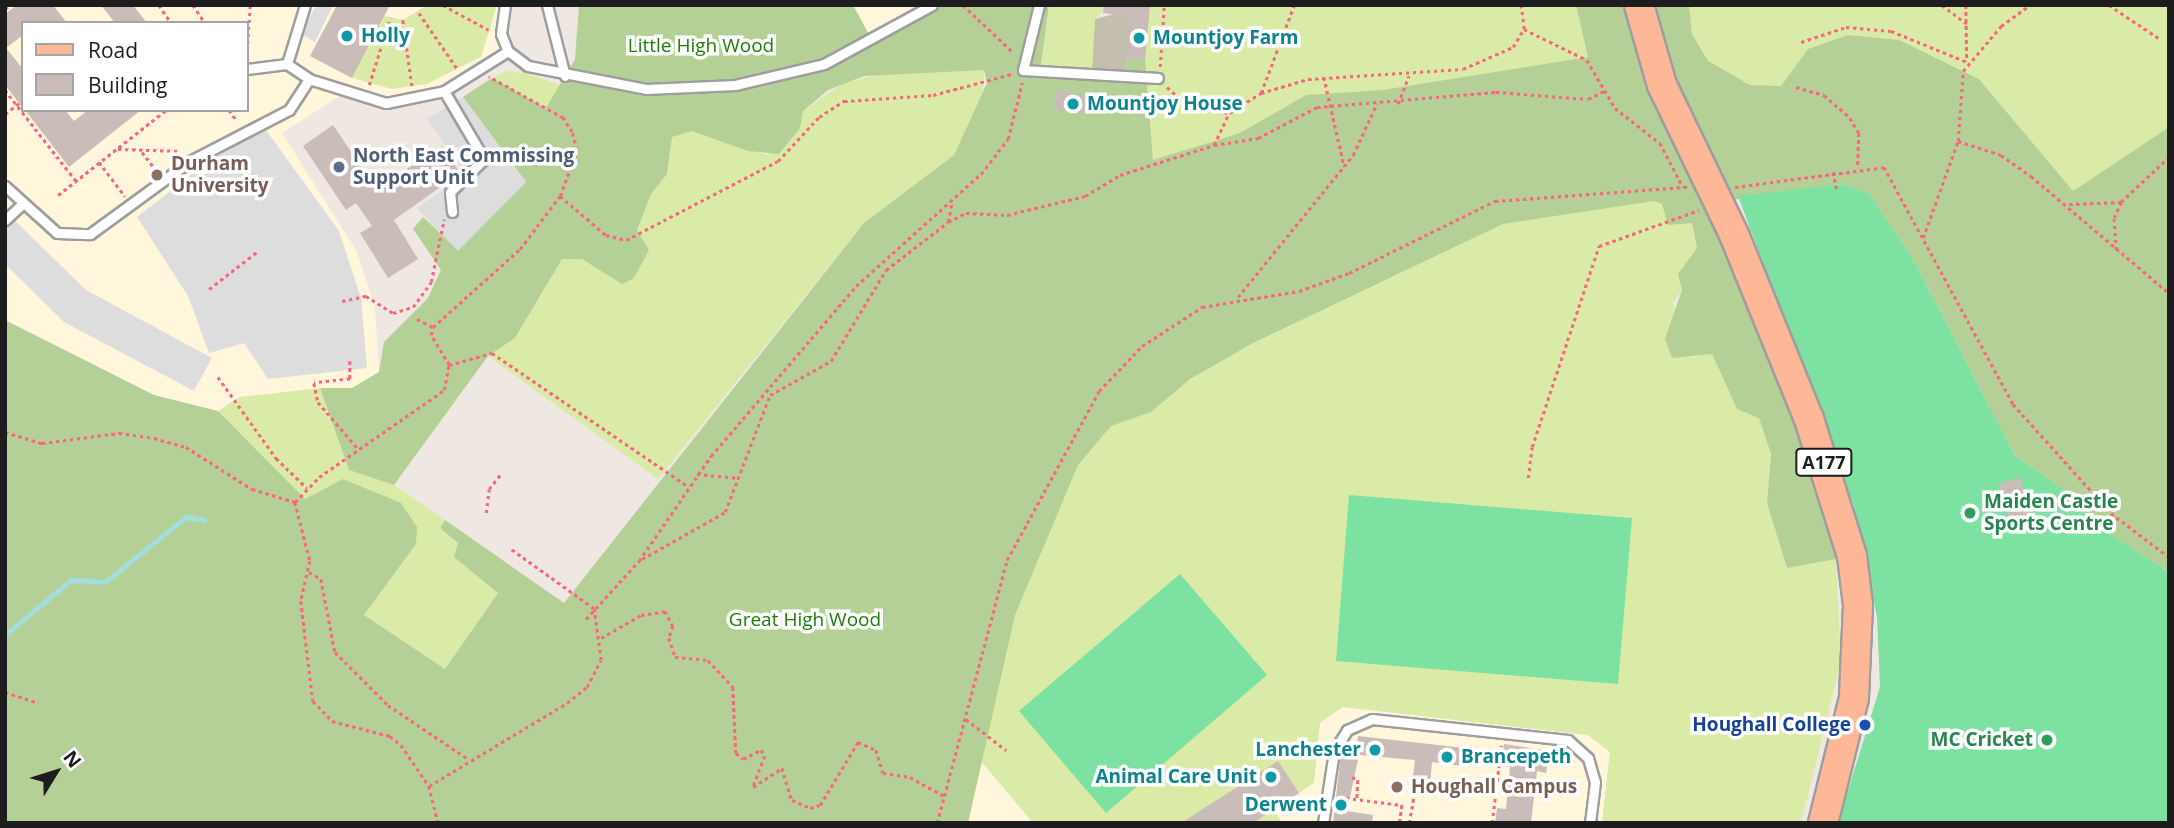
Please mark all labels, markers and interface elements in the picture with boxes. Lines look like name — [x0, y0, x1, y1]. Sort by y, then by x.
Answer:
legend — [21, 21, 248, 112]
place label: Holly — [361, 25, 410, 47]
place label: Mountjoy Farm — [1153, 27, 1298, 49]
marker: Holly — [339, 28, 355, 44]
marker: Mountjoy Farm — [1131, 30, 1147, 46]
park label: Little High Wood — [628, 35, 774, 57]
text: Road — [88, 36, 138, 64]
text: Building — [88, 71, 167, 99]
place label: Mountjoy House — [1087, 93, 1243, 115]
marker: Mountjoy House — [1065, 96, 1081, 112]
place label: North East Commissing Support Unit — [353, 145, 574, 189]
place label: Durham University — [171, 153, 269, 197]
marker: North East Commissing Support Unit — [331, 159, 347, 175]
marker: Durham University — [149, 167, 165, 183]
road number: A177 — [1794, 448, 1854, 476]
place label: Maiden Castle Sports Centre — [1984, 491, 2118, 535]
marker: Maiden Castle Sports Centre — [1962, 505, 1978, 521]
park label: Great High Wood — [729, 609, 881, 631]
place label: Houghall College — [1692, 714, 1851, 736]
marker: Houghall College — [1857, 717, 1873, 733]
place label: MC Cricket — [1930, 729, 2033, 751]
marker: MC Cricket — [2039, 732, 2055, 748]
north arrow — [21, 737, 91, 807]
place label: Lanchester — [1255, 739, 1361, 761]
marker: Lanchester — [1367, 742, 1383, 758]
text: N — [58, 745, 88, 773]
place label: Brancepeth — [1461, 746, 1571, 768]
marker: Brancepeth — [1439, 749, 1455, 765]
place label: Animal Care Unit — [1095, 766, 1257, 788]
marker: Animal Care Unit — [1263, 769, 1279, 785]
place label: Houghall Campus — [1411, 776, 1577, 798]
marker: Houghall Campus — [1389, 779, 1405, 795]
place label: Derwent — [1245, 794, 1327, 816]
marker: Derwent — [1333, 797, 1349, 813]

